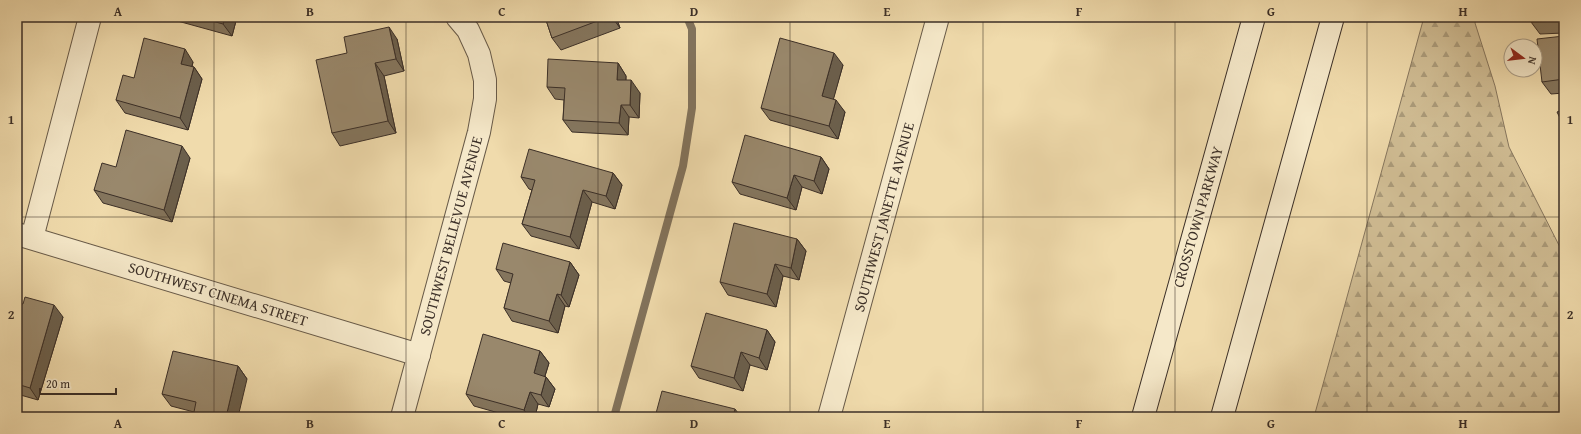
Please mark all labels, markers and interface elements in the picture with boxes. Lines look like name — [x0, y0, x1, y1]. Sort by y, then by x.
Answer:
text: A — [114, 2, 123, 21]
text: B — [306, 2, 314, 21]
text: C — [498, 2, 506, 21]
text: D — [690, 2, 698, 21]
text: E — [884, 2, 891, 21]
text: F — [1076, 2, 1083, 21]
text: G — [1267, 2, 1275, 21]
text: H — [1458, 2, 1468, 21]
north arrow — [1503, 38, 1543, 78]
text: N — [1524, 55, 1541, 67]
text: 1 — [8, 110, 14, 129]
text: 1 — [1567, 110, 1573, 129]
street label: SOUTHWEST JANETTE AVENUE — [848, 119, 919, 314]
street label: SOUTHWEST BELLEVUE AVENUE — [414, 133, 487, 338]
street label: CROSSTOWN PARKWAY — [1167, 144, 1228, 290]
street label: SOUTHWEST CINEMA STREET — [126, 256, 311, 331]
text: 2 — [8, 305, 15, 324]
text: 2 — [1567, 305, 1574, 324]
scale bar — [40, 370, 116, 396]
text: 20 m — [46, 375, 70, 392]
text: A — [114, 414, 123, 433]
text: B — [306, 414, 314, 433]
text: C — [498, 414, 506, 433]
text: D — [690, 414, 698, 433]
text: E — [884, 414, 891, 433]
text: F — [1076, 414, 1083, 433]
text: G — [1267, 414, 1275, 433]
text: H — [1458, 414, 1468, 433]

